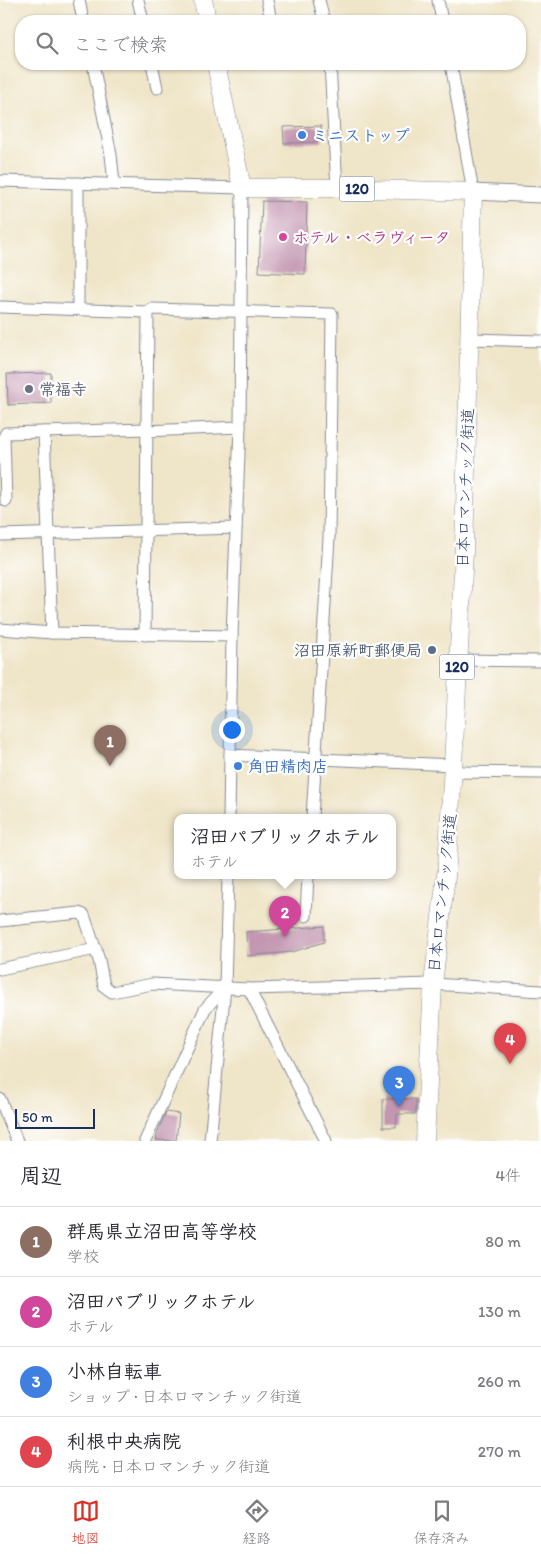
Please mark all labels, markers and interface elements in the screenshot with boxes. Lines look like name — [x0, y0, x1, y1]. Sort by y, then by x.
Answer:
search box — [15, 15, 526, 70]
icon: search — [33, 29, 61, 57]
text: ここで検索 — [73, 33, 168, 56]
place label: ミニストップ — [312, 126, 410, 145]
marker: ミニストップ — [296, 129, 308, 141]
road number: 120 — [340, 176, 374, 202]
place label: ホテル・ベラヴィータ — [293, 228, 451, 247]
marker: ホテル・ベラヴィータ — [277, 231, 289, 243]
place label: 常福寺 — [39, 380, 87, 399]
marker: 常福寺 — [23, 383, 35, 395]
street label: 日本ロマンチック街道 — [453, 408, 477, 568]
place label: 沼田原新町郵便局 — [294, 641, 422, 660]
marker: 沼田原新町郵便局 — [426, 644, 438, 656]
road number: 120 — [440, 654, 474, 680]
your location — [219, 717, 245, 743]
pin: 1 — [94, 725, 126, 766]
place label: 角田精肉店 — [248, 757, 328, 776]
marker: 角田精肉店 — [232, 760, 244, 772]
street label: 日本ロマンチック街道 — [424, 812, 460, 974]
popup — [174, 814, 396, 879]
text: 沼田パブリックホテル — [191, 825, 379, 848]
text: ホテル — [191, 852, 238, 871]
pin: 2 — [269, 896, 301, 937]
pin: 4 — [494, 1023, 526, 1064]
pin: 3 — [383, 1066, 415, 1107]
scale bar — [15, 1106, 95, 1129]
text: 50 m — [22, 1109, 53, 1126]
text: 周辺 — [20, 1163, 62, 1188]
text: 4件 — [495, 1166, 521, 1185]
text: 群馬県立沼田高等学校 — [67, 1220, 257, 1243]
text: 1 — [32, 1232, 40, 1251]
text: 80 m — [485, 1232, 521, 1251]
text: 学校 — [67, 1247, 99, 1266]
text: 沼田パブリックホテル — [67, 1290, 256, 1313]
text: 2 — [32, 1302, 40, 1321]
text: 130 m — [478, 1302, 521, 1321]
text: ホテル — [67, 1317, 114, 1336]
text: 小林自転車 — [67, 1360, 162, 1383]
text: 3 — [32, 1372, 40, 1391]
text: 260 m — [477, 1372, 521, 1391]
text: ショップ · 日本ロマンチック街道 — [67, 1387, 302, 1406]
text: 利根中央病院 — [67, 1430, 181, 1453]
text: 4 — [31, 1442, 41, 1461]
text: 270 m — [478, 1442, 521, 1461]
text: 病院 · 日本ロマンチック街道 — [67, 1457, 270, 1476]
tab: 地図 — [72, 1497, 100, 1547]
tab: 経路 — [243, 1497, 271, 1547]
tab: 保存済み — [414, 1497, 470, 1547]

